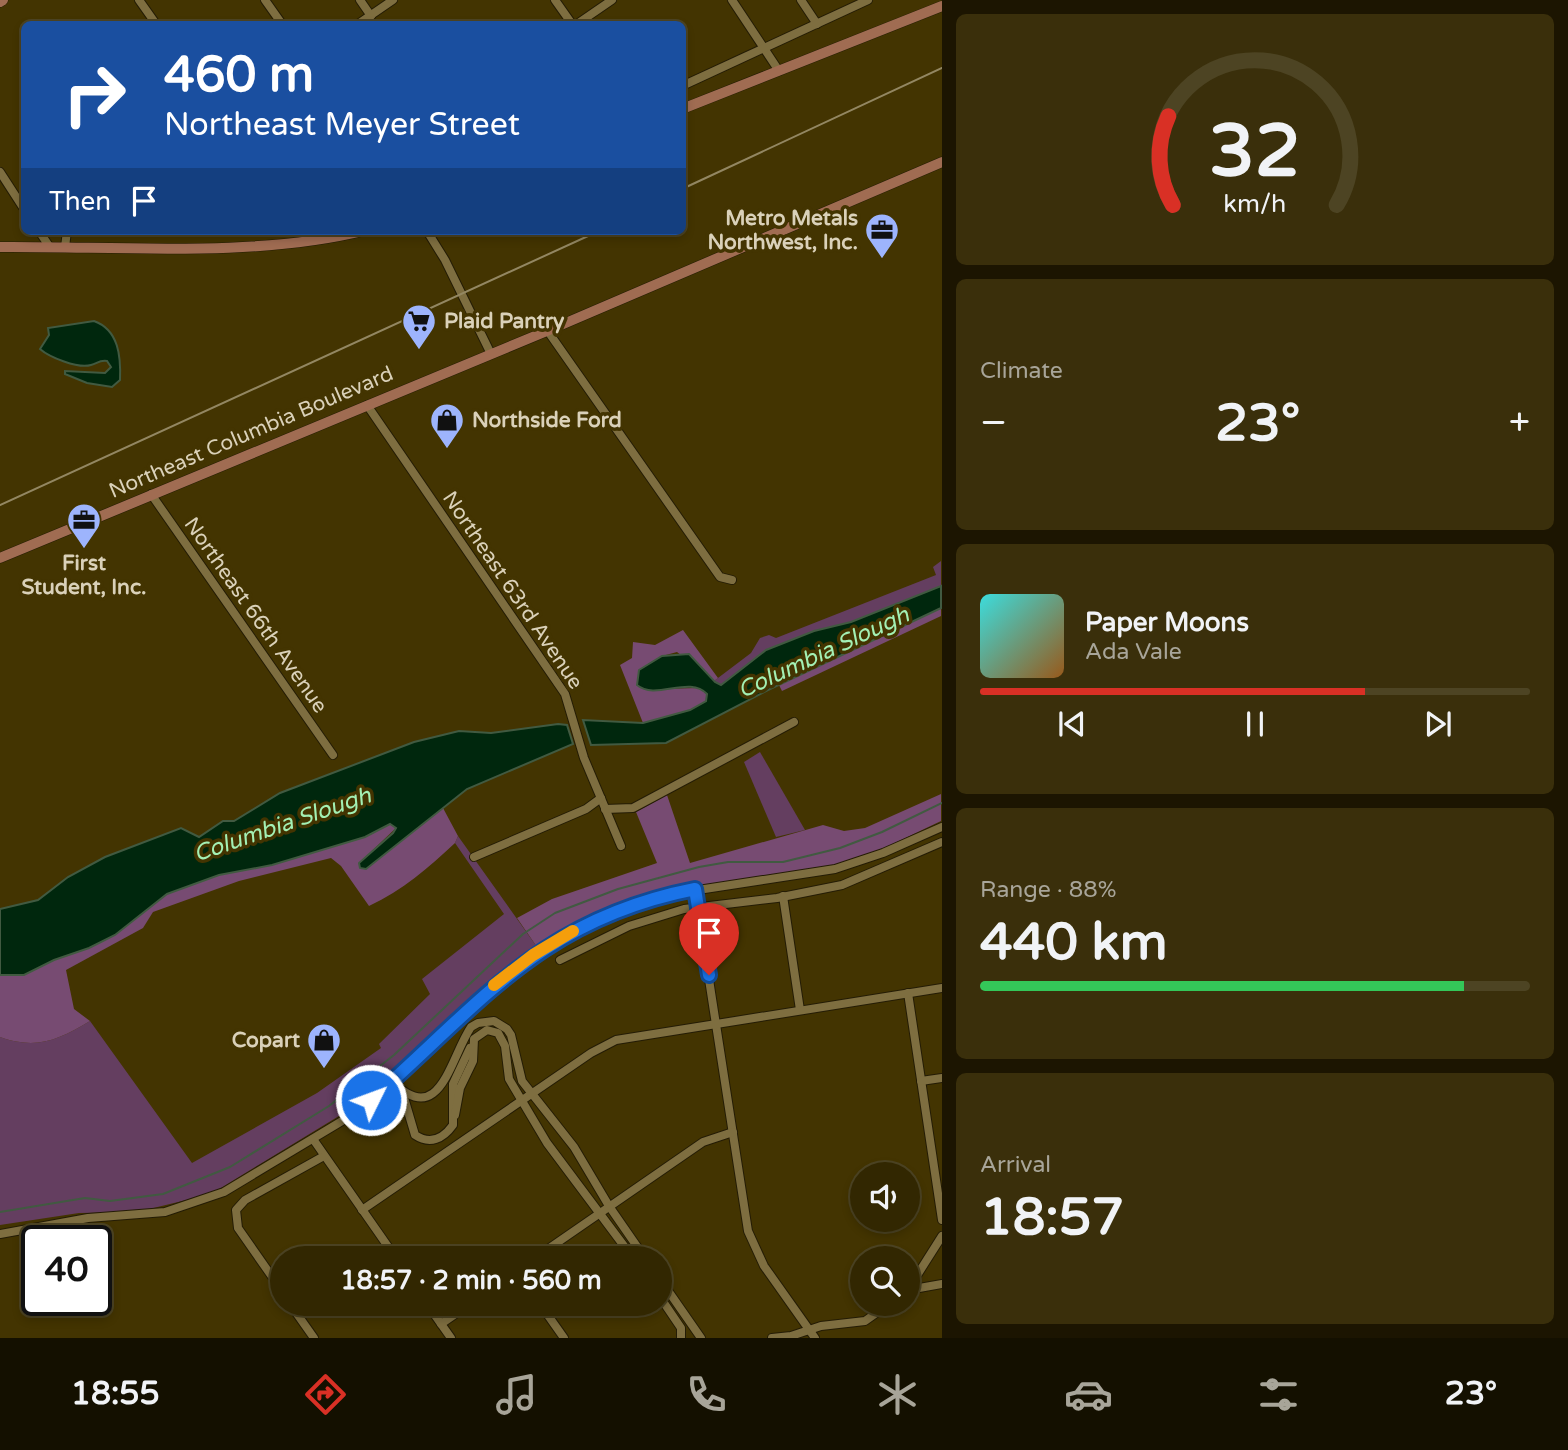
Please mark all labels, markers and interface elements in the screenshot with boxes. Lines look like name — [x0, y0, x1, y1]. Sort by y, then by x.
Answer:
text: 460 m — [164, 46, 314, 105]
icon: right — [49, 49, 140, 140]
text: Northeast Meyer Street — [164, 106, 520, 144]
text: 32 — [1209, 109, 1301, 197]
icon: arrive — [125, 182, 163, 220]
text: Then — [49, 186, 111, 217]
text: km/h — [1224, 189, 1286, 219]
place label: Metro Metals Northwest, Inc. — [707, 206, 858, 255]
office icon: Metro Metals Northwest, Inc. — [863, 211, 901, 260]
supermarket icon: Plaid Pantry — [400, 302, 438, 351]
place label: Plaid Pantry — [444, 309, 565, 334]
text: Climate — [980, 357, 1063, 385]
street label: Northeast Columbia Boulevard — [105, 361, 397, 504]
text: 23° — [1215, 392, 1300, 455]
text: − — [980, 400, 1007, 446]
text: + — [1509, 400, 1530, 446]
shop icon: Northside Ford — [428, 401, 466, 450]
place label: Northside Ford — [472, 408, 622, 433]
street label: Northeast 63rd Avenue — [437, 487, 588, 694]
office icon: First Student, Inc. — [65, 501, 103, 550]
street label: Northeast 66th Avenue — [178, 513, 333, 718]
place label: First Student, Inc. — [21, 551, 147, 600]
water label: Columbia Slough — [733, 601, 914, 705]
text: Paper Moons — [1085, 607, 1249, 638]
text: Ada Vale — [1085, 638, 1182, 666]
icon: previous — [1053, 705, 1091, 743]
icon: pause — [1236, 705, 1274, 743]
icon: next — [1419, 705, 1457, 743]
water label: Columbia Slough — [190, 781, 376, 868]
text: Range · 88% — [980, 876, 1116, 904]
pin — [679, 903, 739, 975]
text: 440 km — [980, 911, 1168, 974]
icon: arrive — [690, 914, 728, 952]
shop icon: Copart — [305, 1021, 343, 1070]
place label: Copart — [232, 1028, 300, 1053]
position arrow — [334, 1063, 408, 1137]
text: Arrival — [980, 1151, 1051, 1179]
map controls — [850, 1162, 920, 1316]
button: sound — [850, 1162, 920, 1232]
text: 18:57 — [980, 1186, 1124, 1249]
speed limit sign: 40 — [21, 1225, 112, 1316]
button: search — [850, 1246, 920, 1316]
text: 18:57 · 2 min · 560 m — [340, 1265, 602, 1296]
icon: directions — [301, 1370, 350, 1419]
icon: music — [492, 1370, 541, 1419]
icon: phone — [682, 1370, 731, 1419]
icon: climate — [873, 1370, 922, 1419]
icon: car — [1064, 1370, 1113, 1419]
icon: filters — [1254, 1370, 1303, 1419]
text: 18:55 — [71, 1375, 160, 1413]
text: 23° — [1445, 1375, 1497, 1413]

